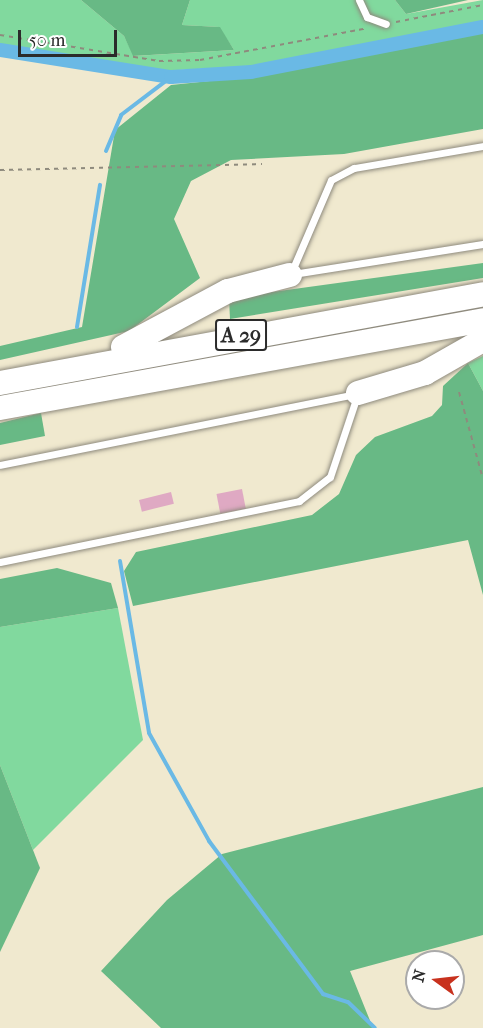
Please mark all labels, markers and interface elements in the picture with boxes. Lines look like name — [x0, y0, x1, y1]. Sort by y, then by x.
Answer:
scale bar — [21, 18, 120, 56]
text: 50 m — [29, 30, 65, 51]
road number: A 29 — [214, 317, 268, 353]
north arrow — [405, 950, 465, 1010]
text: N — [408, 967, 430, 984]

